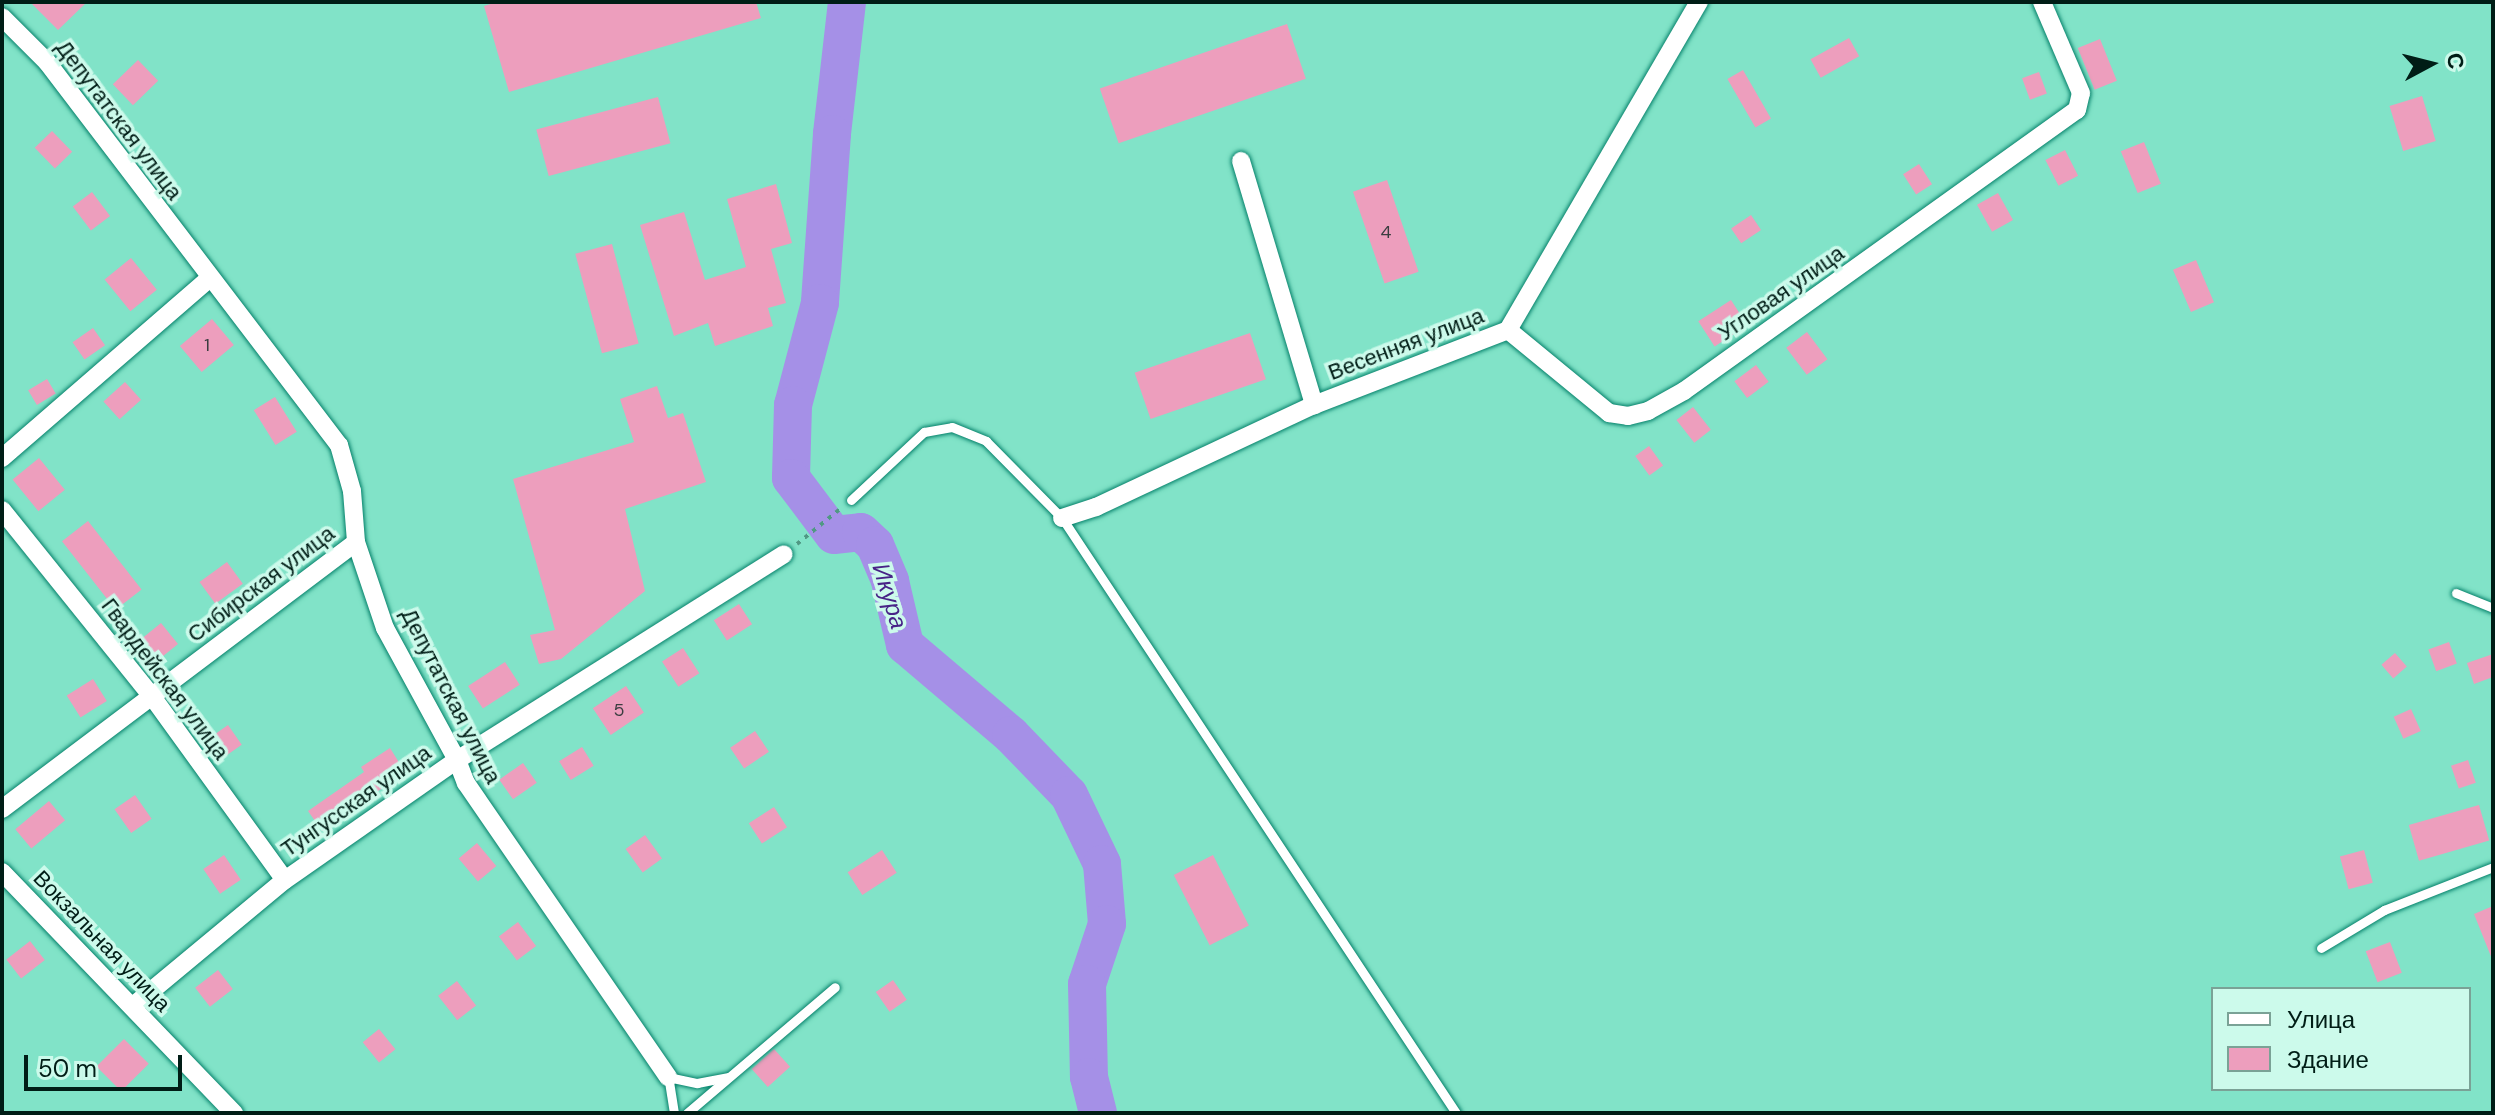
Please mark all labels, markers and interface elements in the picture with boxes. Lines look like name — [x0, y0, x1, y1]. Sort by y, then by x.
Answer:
north arrow — [2391, 24, 2471, 104]
street label: Депутатская улица — [50, 35, 188, 205]
text: С — [2440, 51, 2471, 71]
house number: 4 — [1381, 221, 1391, 243]
street label: Угловая улица — [1713, 240, 1849, 346]
street label: Весенняя улица — [1324, 302, 1488, 386]
house number: 1 — [204, 334, 210, 356]
street label: Сибирская улица — [182, 520, 340, 648]
water label: Икура — [866, 560, 914, 632]
street label: Гвардейская улица — [96, 593, 234, 765]
street label: Депутатская улица — [395, 604, 507, 788]
house number: 5 — [614, 699, 624, 721]
street label: Тунгусская улица — [276, 740, 436, 862]
street label: Вокзальная улица — [28, 865, 176, 1017]
legend — [2211, 987, 2471, 1091]
text: Улица — [2287, 1004, 2355, 1035]
scale bar — [28, 1039, 186, 1089]
text: Здание — [2287, 1044, 2369, 1075]
text: 50 m — [38, 1053, 97, 1084]

